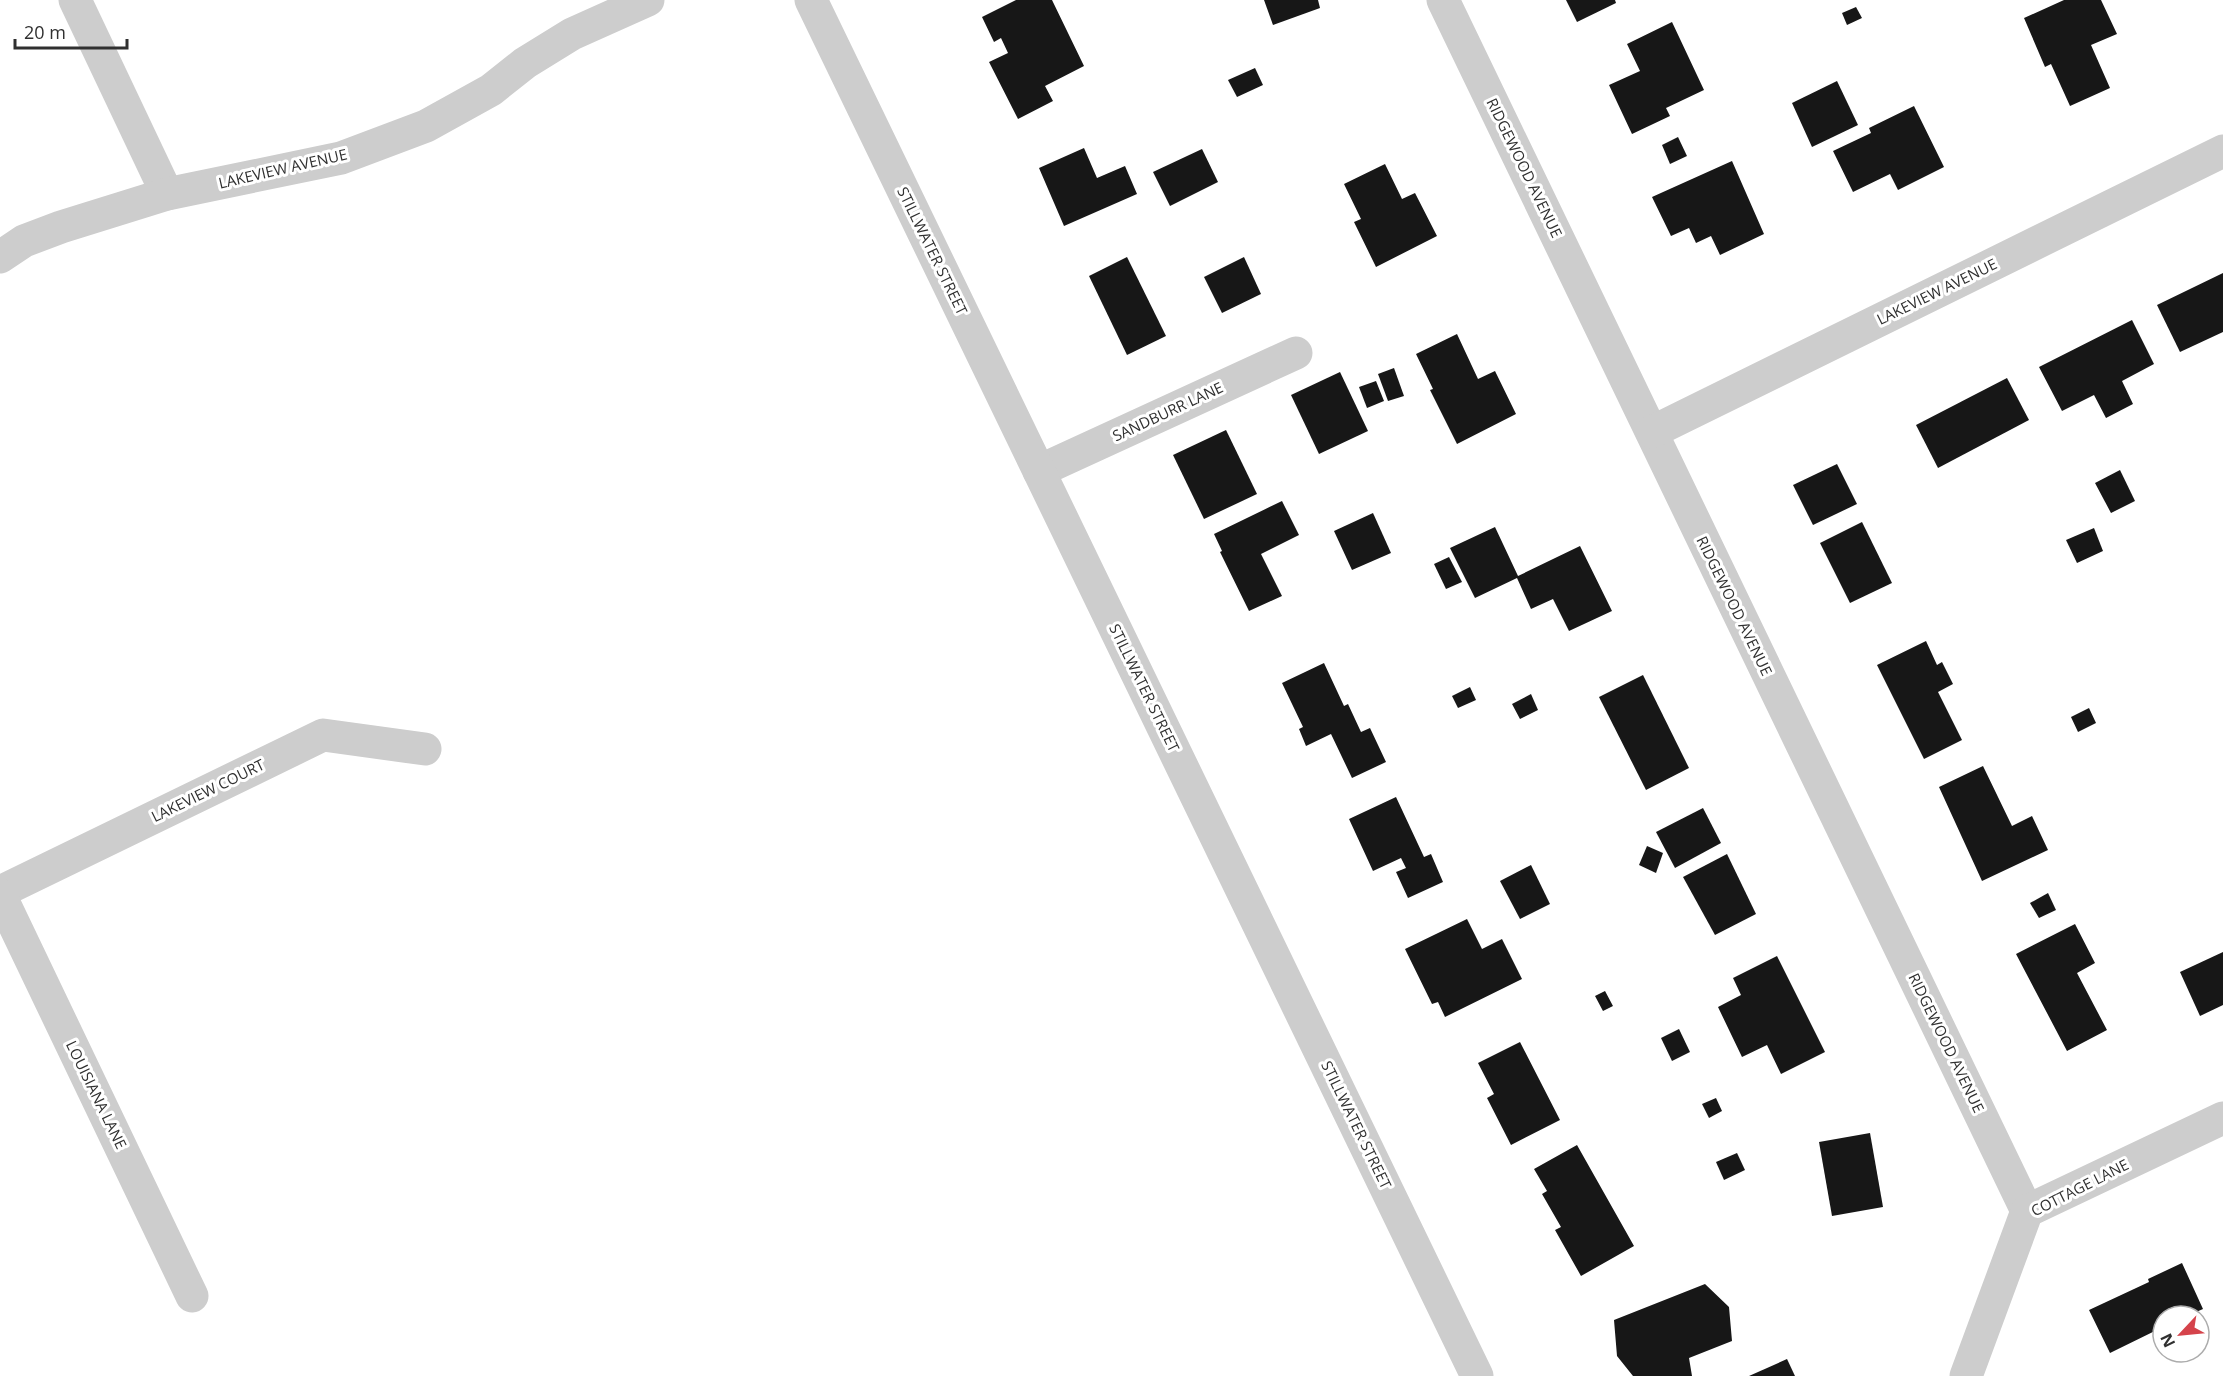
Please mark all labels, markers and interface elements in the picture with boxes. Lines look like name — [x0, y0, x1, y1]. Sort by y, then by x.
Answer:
scale bar — [15, 12, 128, 50]
text: 20 m — [24, 20, 66, 44]
street label: RIDGEWOOD AVENUE — [1482, 94, 1567, 241]
street label: LAKEVIEW AVENUE — [217, 144, 349, 193]
street label: STILLWATER STREET — [893, 183, 973, 319]
street label: LAKEVIEW AVENUE — [1873, 253, 2000, 329]
street label: SANDBURR LANE — [1109, 377, 1226, 445]
street label: RIDGEWOOD AVENUE — [1692, 532, 1777, 679]
street label: STILLWATER STREET — [1105, 620, 1185, 756]
street label: LAKEVIEW COURT — [148, 754, 268, 826]
street label: RIDGEWOOD AVENUE — [1904, 969, 1989, 1116]
street label: LOUISIANA LANE — [62, 1037, 132, 1152]
street label: STILLWATER STREET — [1317, 1057, 1397, 1193]
street label: COTTAGE LANE — [2027, 1154, 2132, 1220]
north arrow — [2151, 1304, 2211, 1364]
text: N — [2155, 1330, 2180, 1351]

